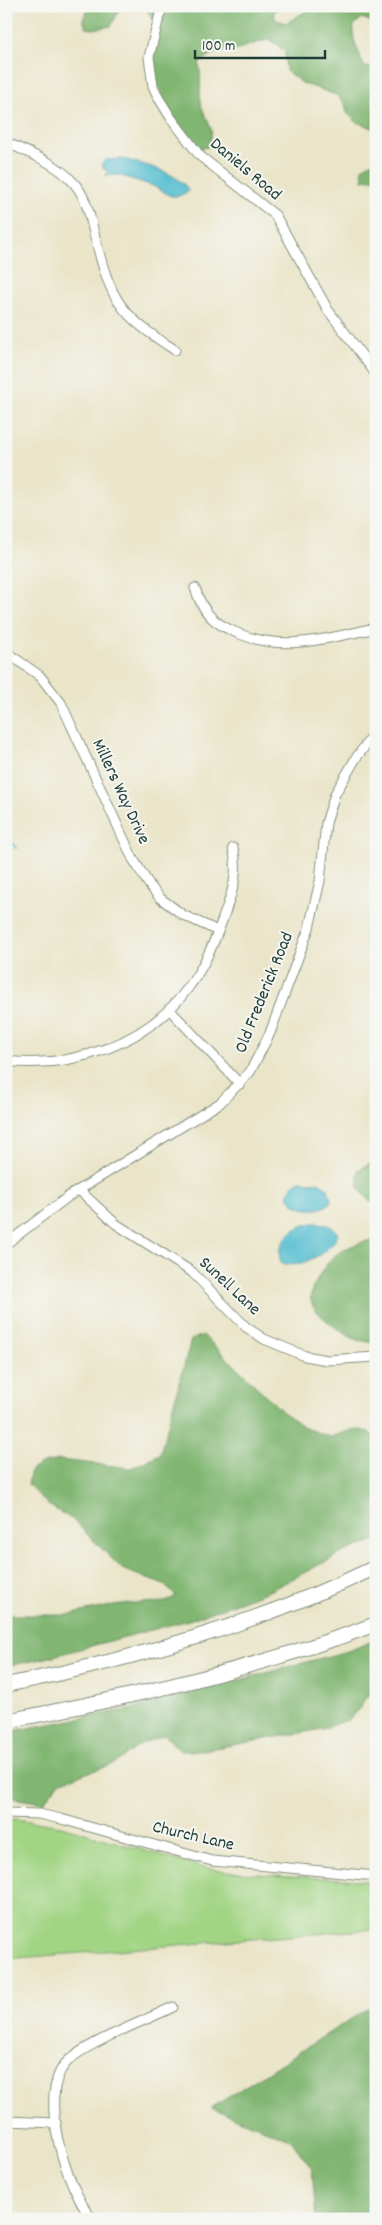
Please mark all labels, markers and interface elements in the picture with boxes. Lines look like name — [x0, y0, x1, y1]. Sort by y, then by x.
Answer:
scale bar — [195, 28, 324, 60]
text: 100 m — [202, 36, 235, 58]
street label: Daniels Road — [204, 132, 286, 208]
street label: Millers Way Drive — [85, 735, 155, 849]
street label: Old Frederick Road — [229, 929, 301, 1057]
street label: Sunell Lane — [192, 1252, 266, 1322]
street label: Church Lane — [150, 1815, 236, 1859]

